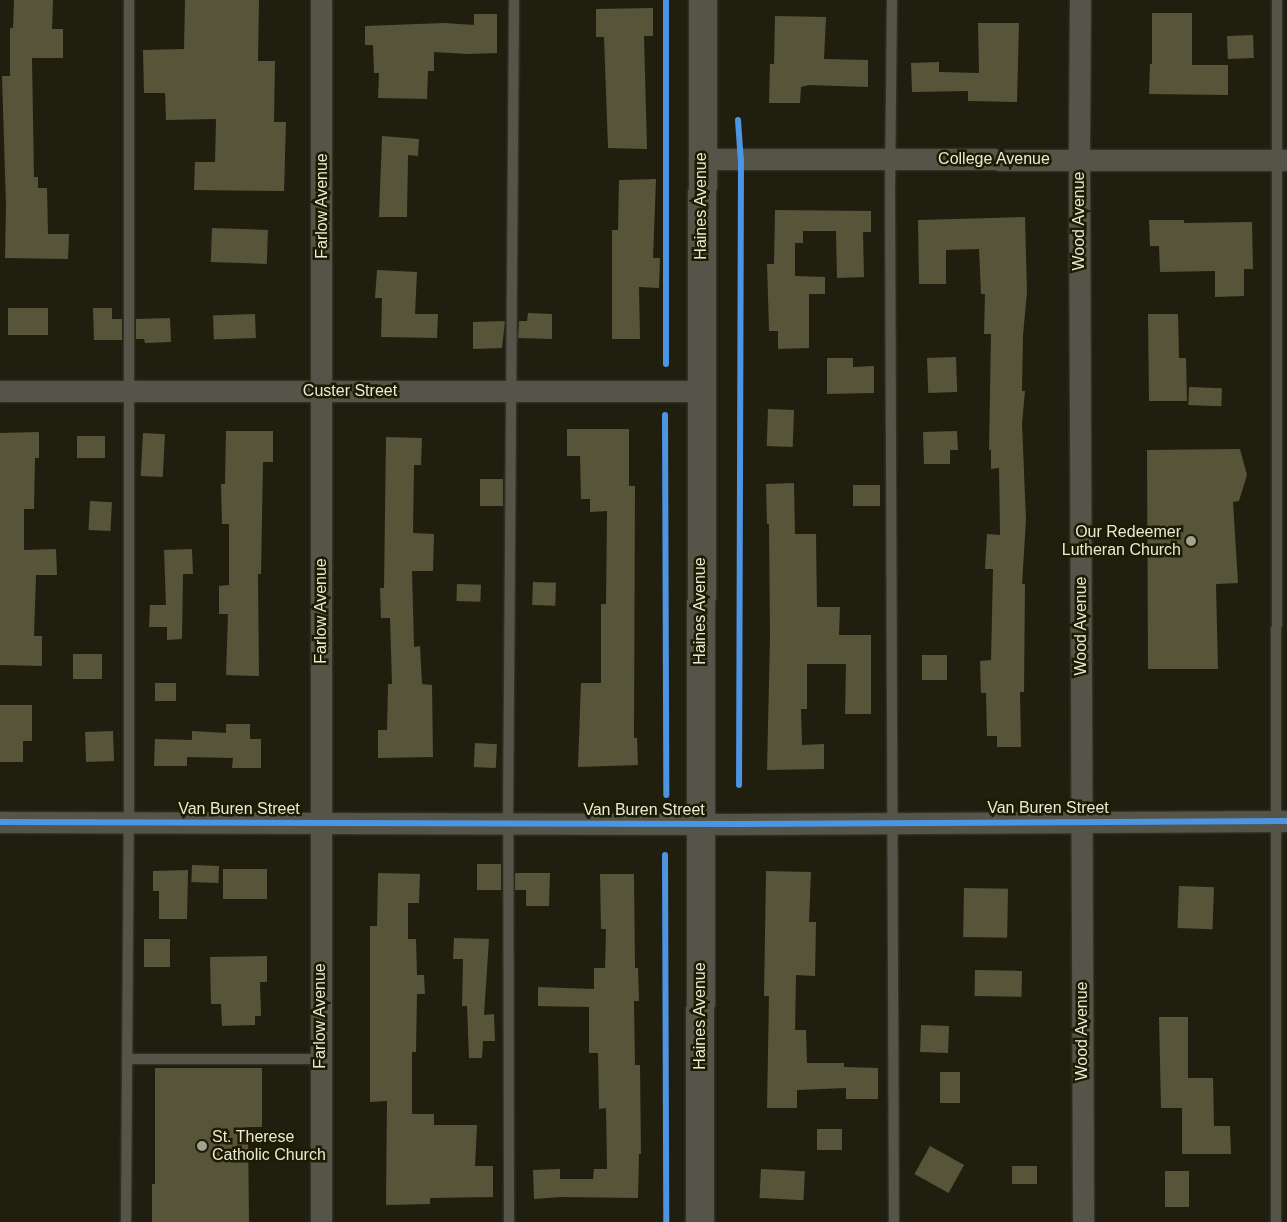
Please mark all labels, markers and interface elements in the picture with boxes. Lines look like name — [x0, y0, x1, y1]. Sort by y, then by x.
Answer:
street label: College Avenue — [938, 149, 1050, 169]
street label: Haines Avenue — [691, 152, 711, 260]
street label: Farlow Avenue — [312, 153, 332, 259]
street label: Wood Avenue — [1069, 171, 1089, 271]
street label: Custer Street — [303, 381, 397, 401]
place label: Our Redeemer Lutheran Church — [1062, 522, 1181, 560]
marker: Our Redeemer Lutheran Church — [1185, 535, 1197, 547]
street label: Haines Avenue — [690, 557, 710, 665]
street label: Farlow Avenue — [311, 558, 331, 664]
street label: Wood Avenue — [1071, 576, 1091, 676]
street label: Van Buren Street — [987, 798, 1109, 818]
street label: Van Buren Street — [178, 799, 300, 819]
street label: Van Buren Street — [583, 800, 705, 820]
street label: Haines Avenue — [690, 962, 710, 1070]
street label: Farlow Avenue — [310, 963, 330, 1069]
street label: Wood Avenue — [1072, 981, 1092, 1081]
place label: St. Therese Catholic Church — [212, 1127, 326, 1165]
marker: St. Therese Catholic Church — [196, 1140, 208, 1152]

